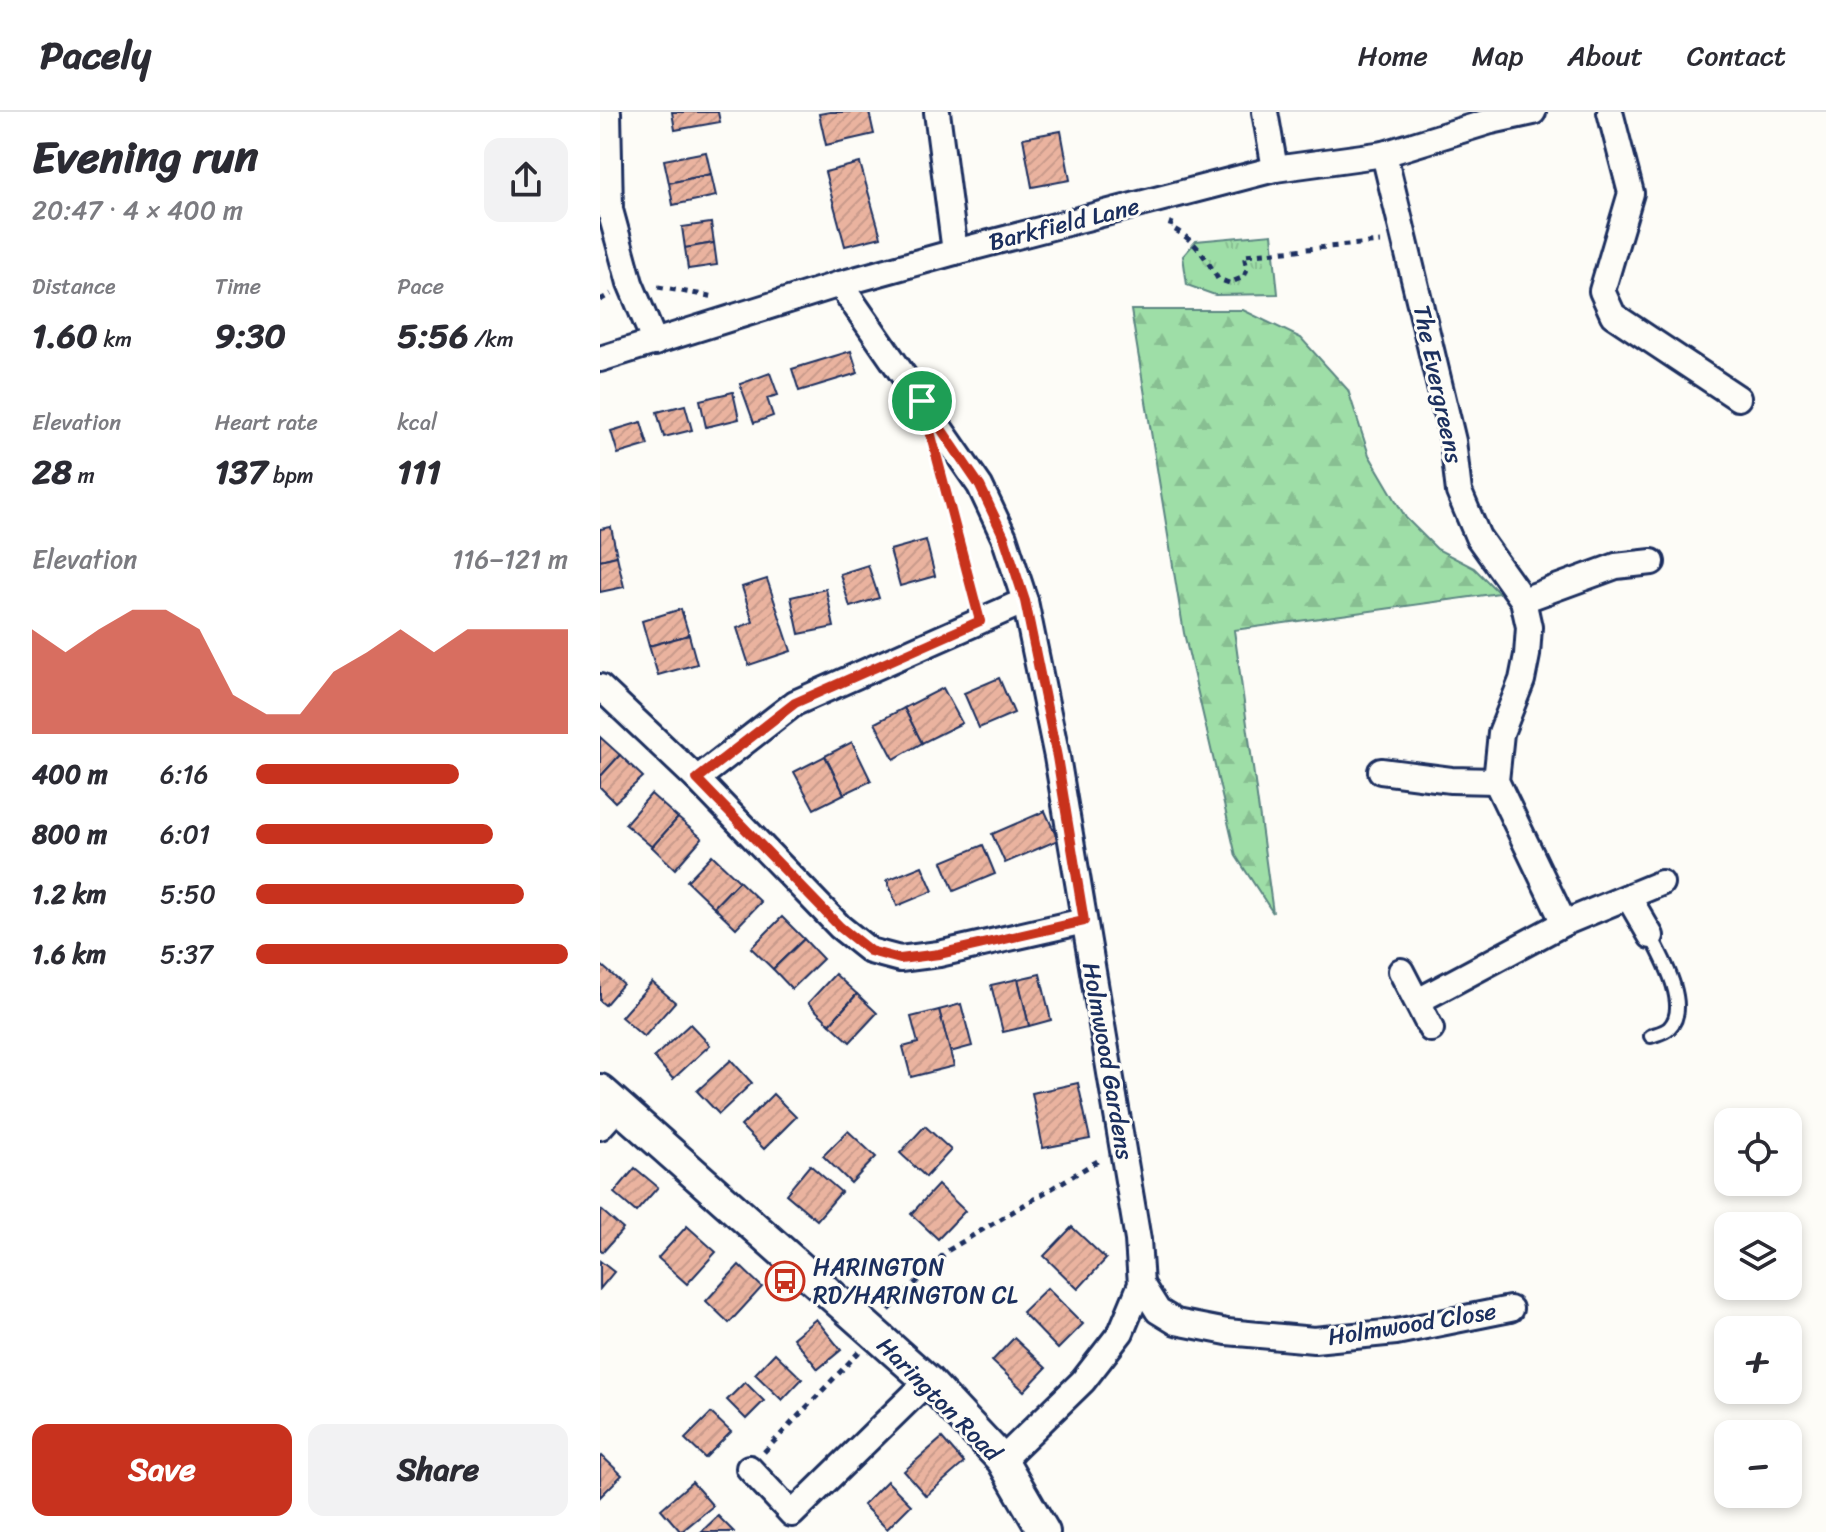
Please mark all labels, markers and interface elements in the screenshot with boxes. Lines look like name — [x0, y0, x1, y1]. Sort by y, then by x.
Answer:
text: Pacely — [40, 22, 151, 89]
text: Home — [1358, 31, 1428, 80]
text: Map — [1472, 31, 1523, 80]
text: About — [1567, 31, 1643, 80]
text: Contact — [1687, 31, 1786, 80]
text: Evening run — [32, 118, 258, 196]
button: share — [484, 138, 568, 222]
street label: Barkfield Lane — [984, 185, 1144, 263]
text: 20:47 · 4 × 400 m — [32, 187, 243, 233]
text: Distance — [32, 267, 116, 306]
text: Time — [215, 267, 261, 306]
text: Pace — [397, 267, 444, 306]
street label: The Evergreens — [1401, 301, 1475, 468]
text: 1.60 — [32, 306, 98, 366]
text: 9:30 — [215, 306, 286, 366]
text: 5:56 — [397, 306, 468, 366]
text: km — [98, 320, 132, 359]
text: /km — [468, 320, 514, 359]
pin — [888, 367, 956, 435]
icon: arrive — [900, 379, 944, 423]
text: Elevation — [32, 403, 121, 442]
text: Heart rate — [215, 403, 318, 442]
text: kcal — [397, 403, 437, 442]
text: 28 — [32, 442, 72, 502]
text: 137 — [215, 442, 267, 502]
text: 111 — [397, 442, 441, 502]
text: m — [72, 456, 95, 495]
text: bpm — [267, 456, 314, 495]
text: Elevation — [32, 536, 137, 582]
text: 116–121 m — [452, 536, 568, 582]
text: 400 m — [32, 751, 108, 797]
text: 6:16 — [160, 751, 209, 797]
text: 800 m — [32, 811, 107, 857]
text: 6:01 — [160, 811, 210, 857]
text: 1.2 km — [32, 871, 107, 917]
text: 5:50 — [160, 871, 216, 917]
text: 1.6 km — [32, 931, 106, 977]
text: 5:37 — [160, 931, 213, 977]
street label: Holmwood Gardens — [1070, 959, 1146, 1163]
map controls — [1714, 1108, 1802, 1508]
button: locate — [1714, 1108, 1802, 1196]
button: layers — [1714, 1212, 1802, 1300]
place label: HARINGTON RD/HARINGTON CL — [813, 1246, 1018, 1316]
bus stop icon: HARINGTON RD/HARINGTON CL — [764, 1260, 806, 1302]
street label: Holmwood Close — [1325, 1290, 1499, 1358]
button: + — [1714, 1316, 1802, 1404]
street label: Harington Road — [866, 1326, 1013, 1473]
button: − — [1714, 1420, 1802, 1508]
button: Save — [32, 1424, 292, 1516]
button: Share — [308, 1424, 568, 1516]

